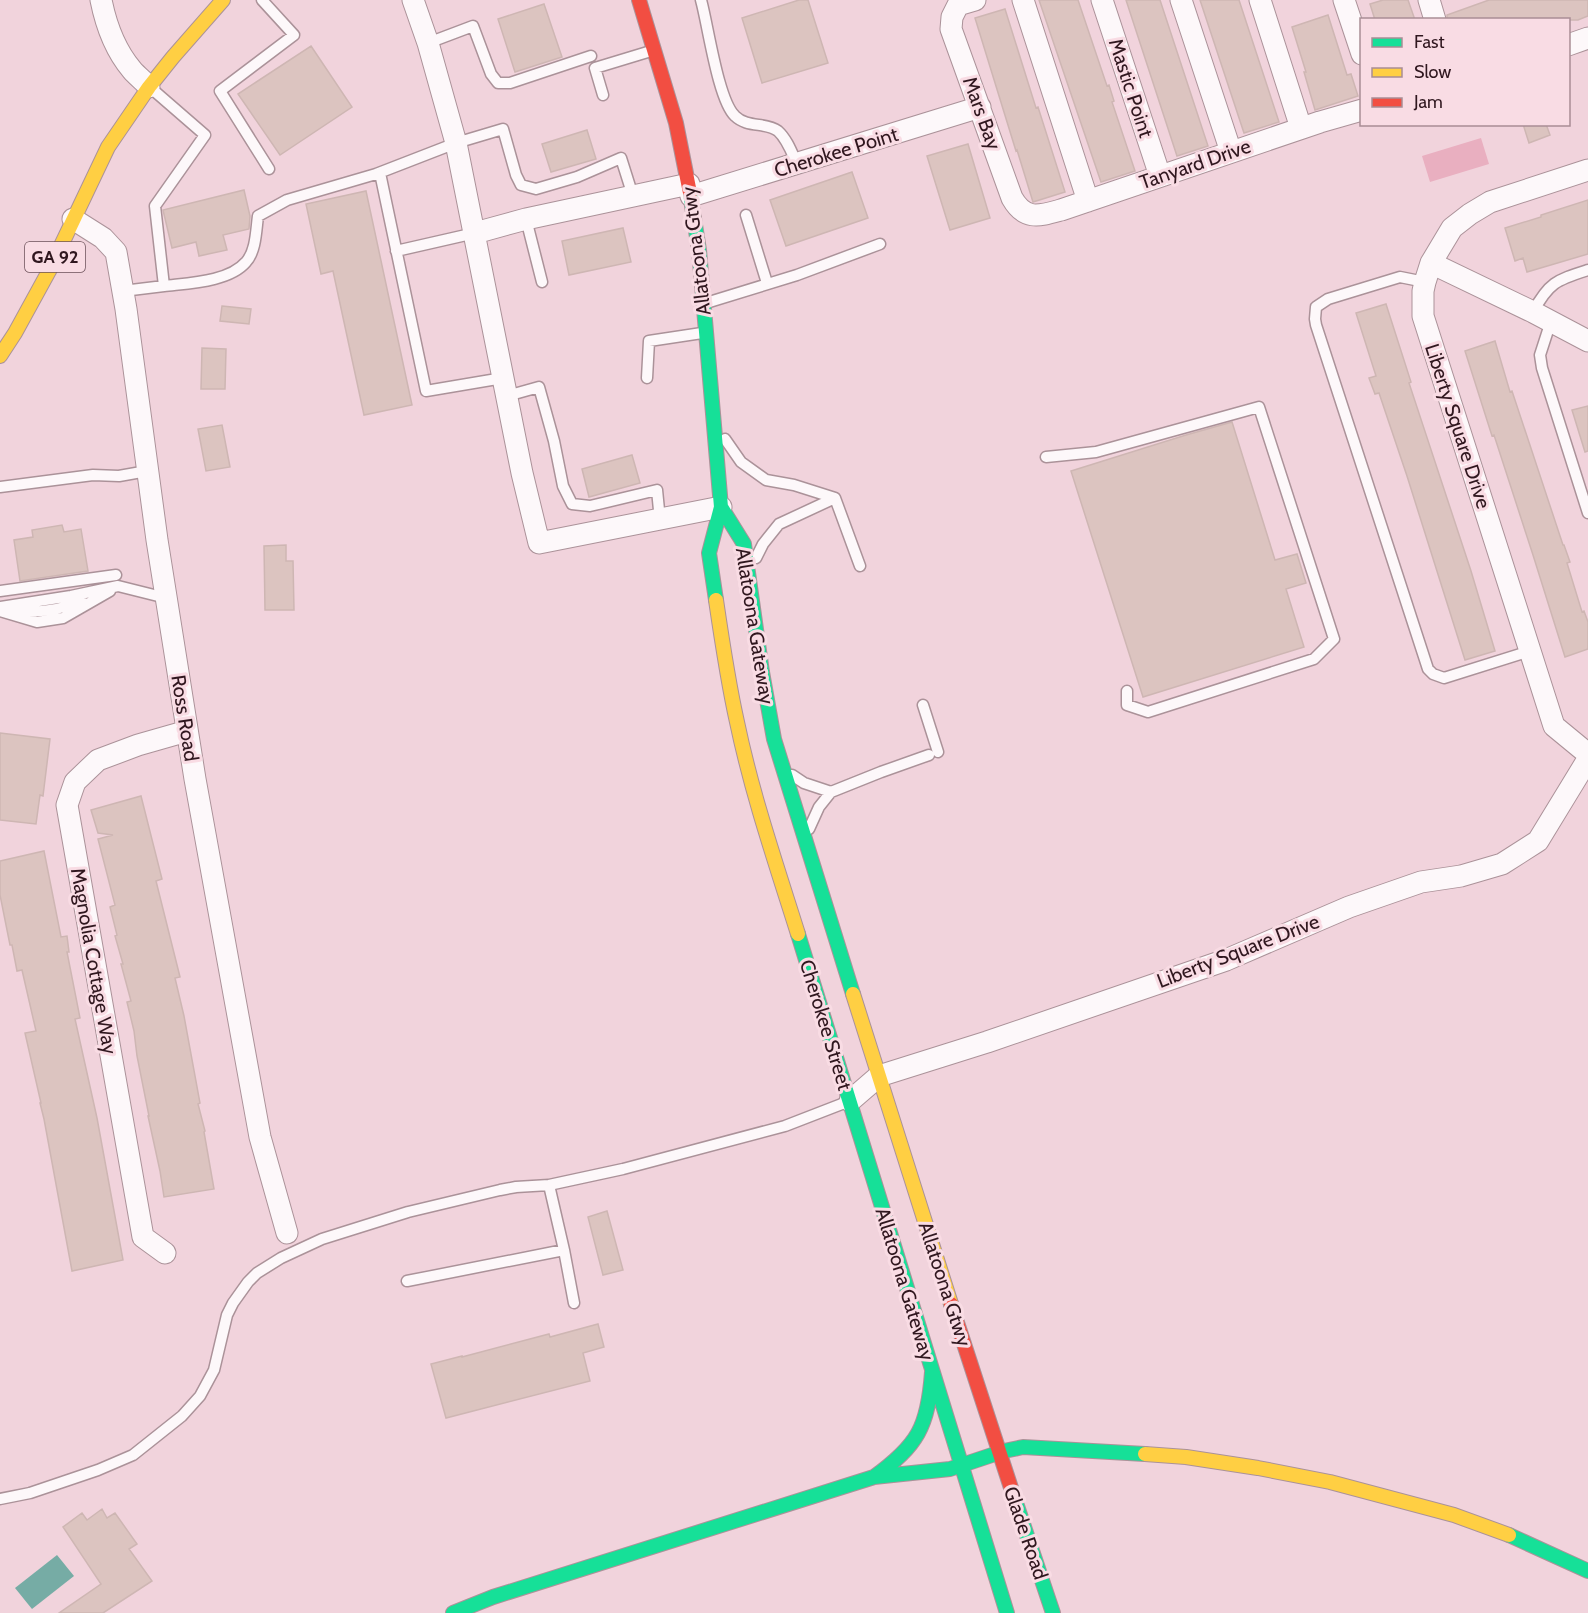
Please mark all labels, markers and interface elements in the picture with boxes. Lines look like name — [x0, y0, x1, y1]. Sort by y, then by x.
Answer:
legend — [1360, 18, 1570, 126]
text: Fast — [1414, 31, 1445, 53]
street label: Mastic Point — [1104, 35, 1158, 141]
text: Slow — [1414, 61, 1451, 83]
street label: Mars Bay — [958, 73, 1006, 153]
text: Jam — [1413, 91, 1443, 113]
street label: Cherokee Point — [771, 122, 901, 182]
street label: Tanyard Drive — [1136, 134, 1254, 194]
street label: Allatoona Gtwy — [676, 185, 716, 317]
road number: GA 92 — [25, 242, 85, 272]
street label: Liberty Square Drive — [1420, 341, 1496, 511]
street label: Allatoona Gateway — [731, 546, 779, 706]
street label: Ross Road — [166, 673, 204, 763]
street label: Magnolia Cottage Way — [66, 866, 122, 1056]
street label: Liberty Square Drive — [1153, 909, 1323, 993]
street label: Cherokee Street — [795, 957, 857, 1093]
street label: Allatoona Gateway — [870, 1205, 940, 1363]
street label: Allatoona Gtwy — [914, 1219, 976, 1349]
street label: Glade Road — [999, 1483, 1053, 1583]

